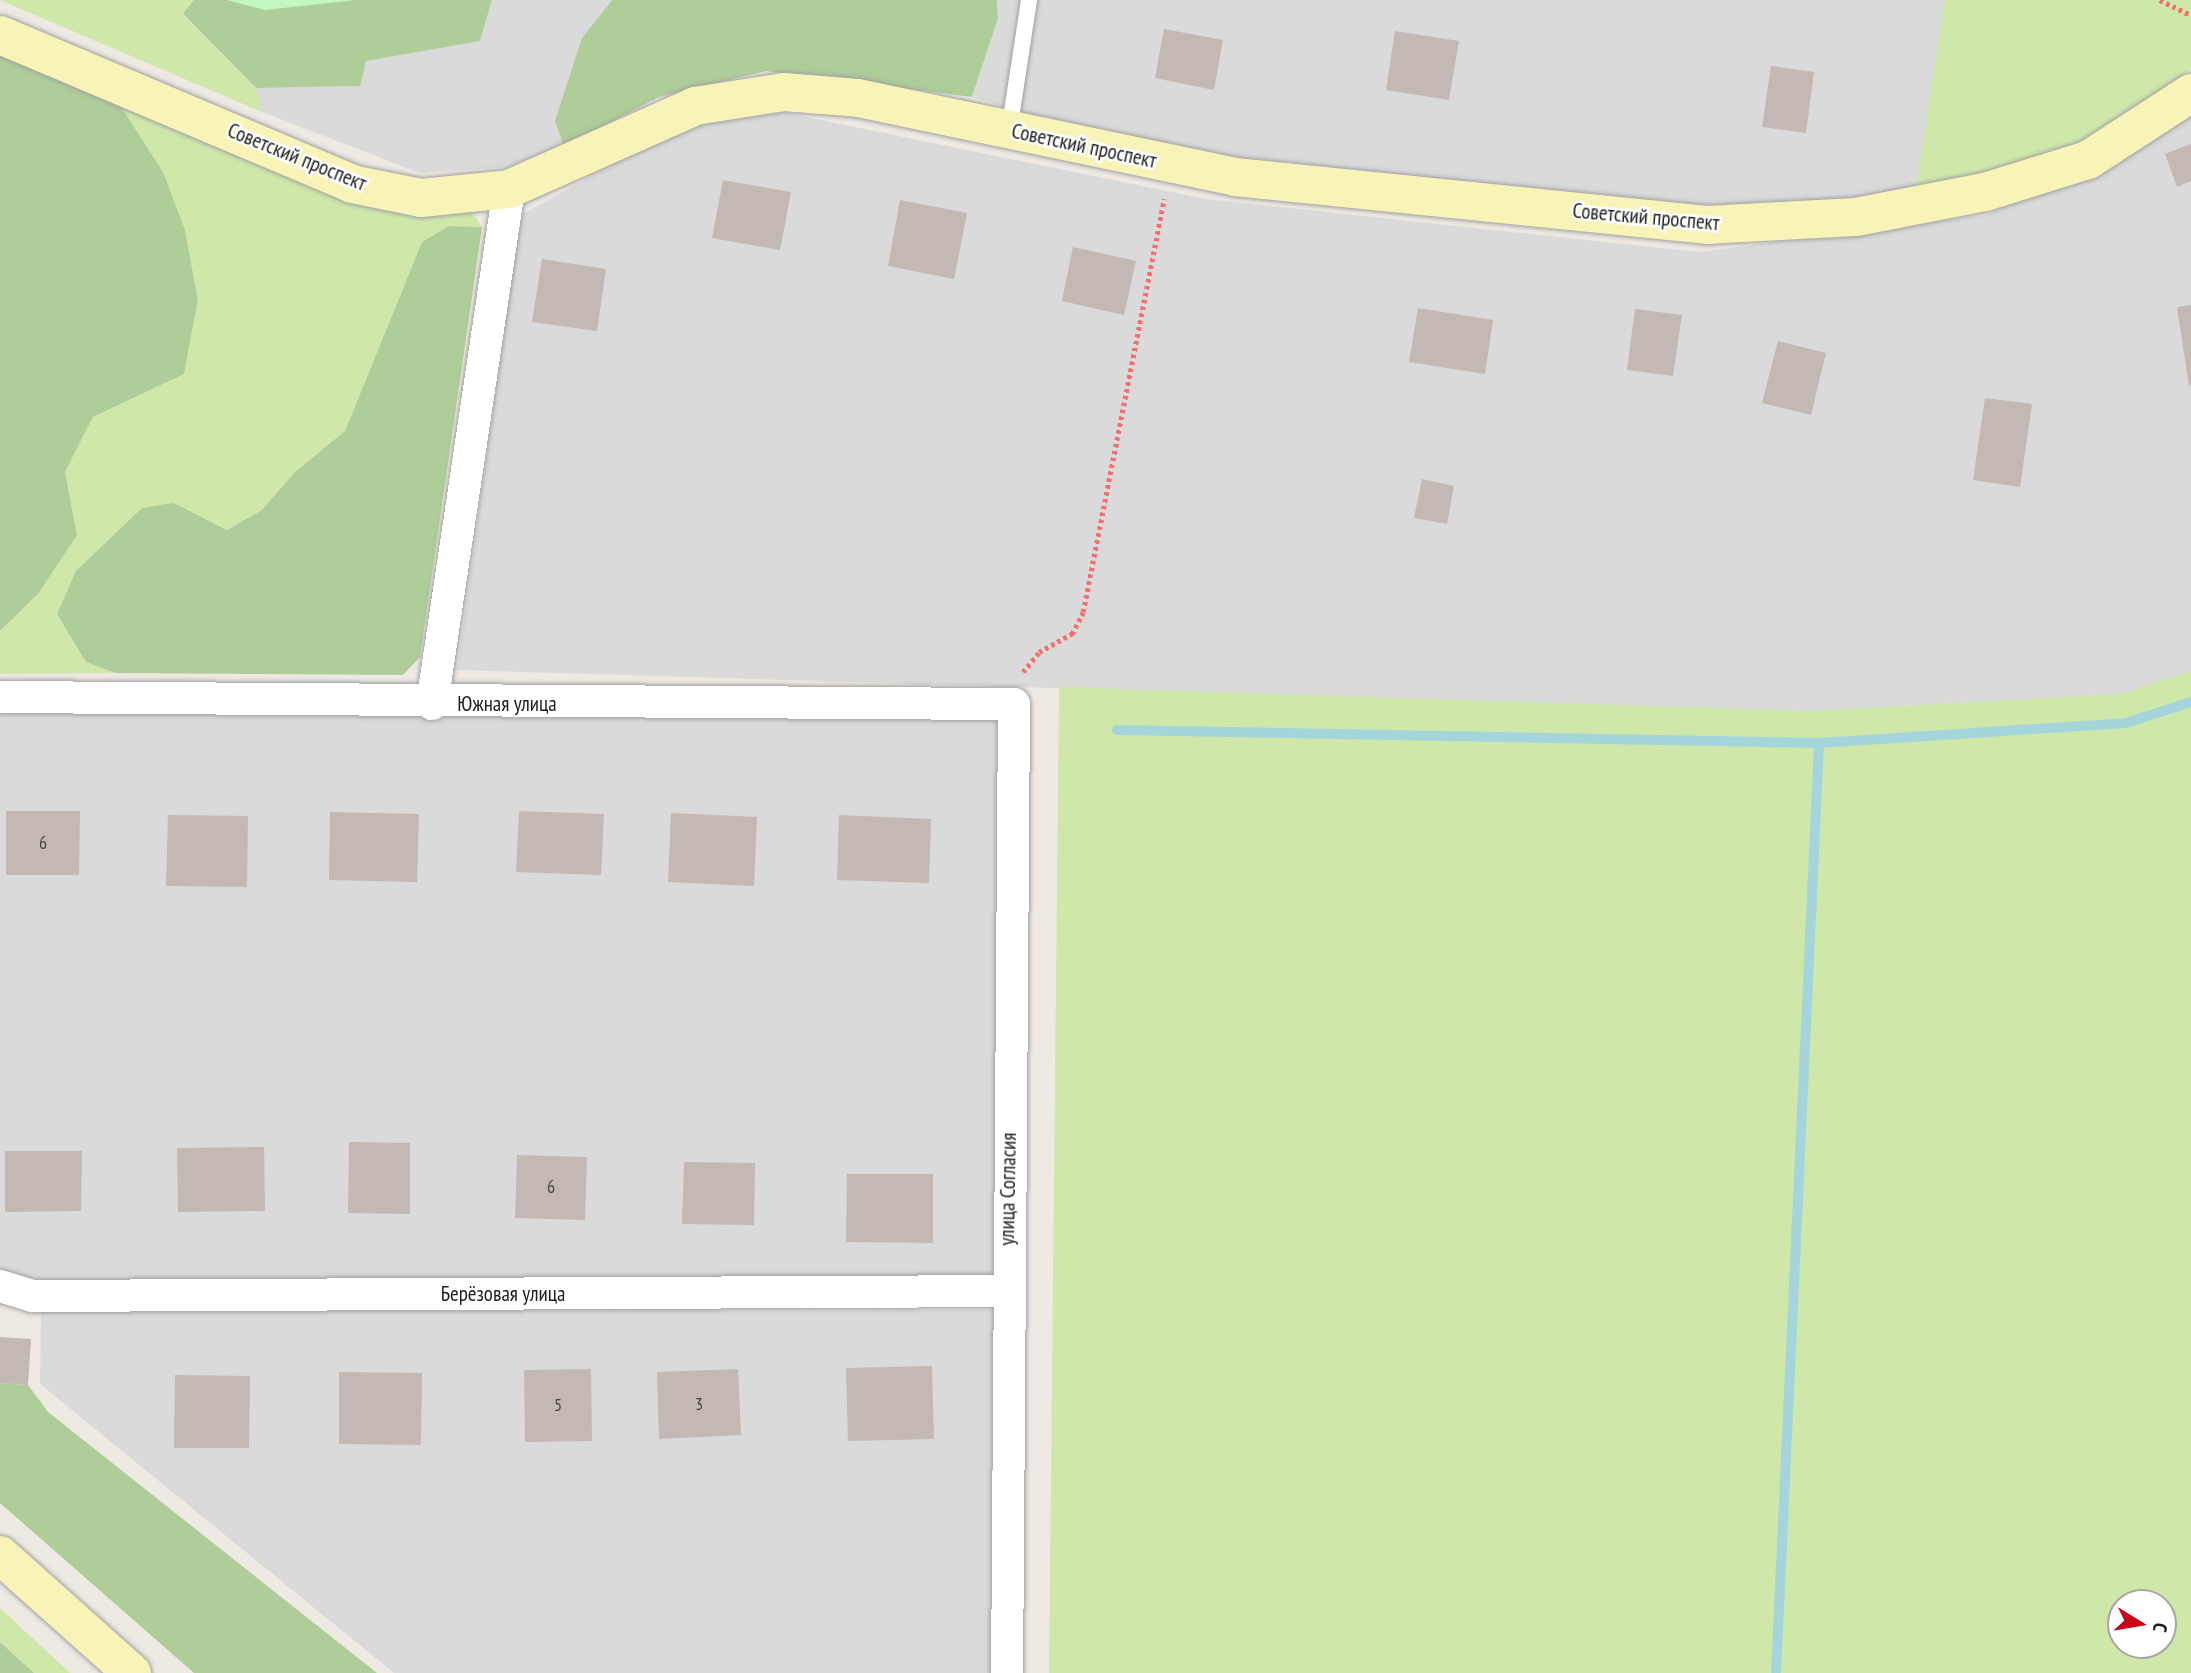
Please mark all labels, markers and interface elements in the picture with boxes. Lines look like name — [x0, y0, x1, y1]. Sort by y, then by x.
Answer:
street label: Советский проспект — [224, 118, 370, 196]
street label: Советский проспект — [1009, 118, 1159, 174]
street label: Советский проспект — [1571, 198, 1721, 236]
street label: Южная улица — [457, 691, 557, 717]
house number: 6 — [39, 832, 47, 854]
street label: улица Согласия — [994, 1132, 1022, 1246]
house number: 6 — [547, 1176, 555, 1198]
street label: Берёзовая улица — [441, 1281, 565, 1307]
house number: 3 — [695, 1393, 703, 1415]
house number: 5 — [554, 1394, 562, 1416]
north arrow — [2107, 1589, 2177, 1659]
text: С — [2148, 1621, 2173, 1634]

